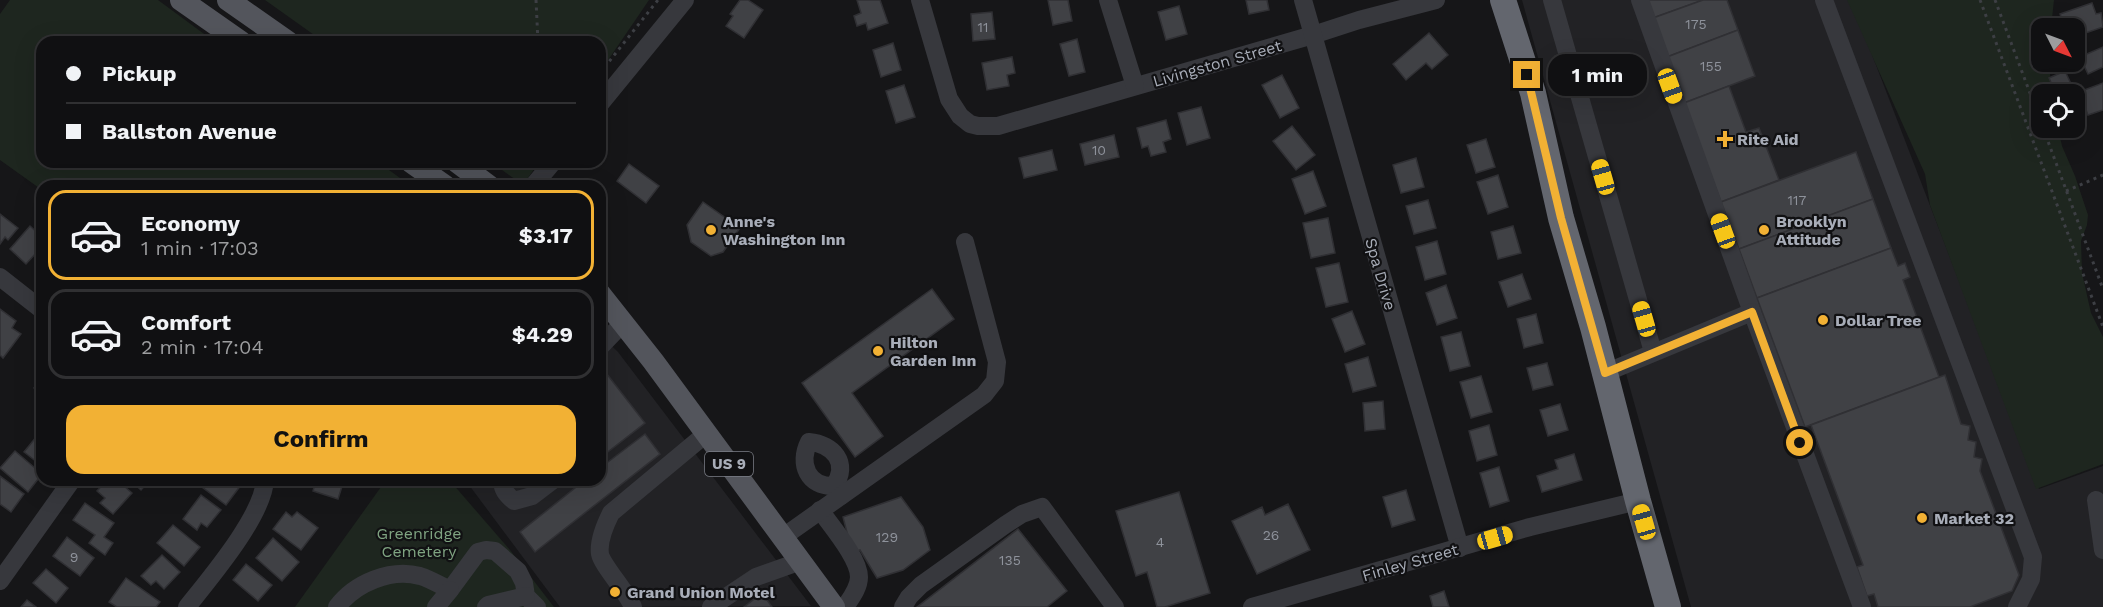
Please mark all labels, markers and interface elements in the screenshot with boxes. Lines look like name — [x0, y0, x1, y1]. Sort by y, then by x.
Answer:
house number: 175 — [1685, 16, 1707, 32]
north arrow — [2031, 18, 2085, 72]
map controls — [2031, 18, 2085, 138]
house number: 11 — [978, 19, 988, 35]
street label: Livingston Street — [1151, 36, 1284, 91]
callout: 1 min — [1548, 54, 1647, 96]
house number: 155 — [1700, 58, 1722, 74]
text: Pickup — [102, 61, 177, 86]
route end — [1513, 61, 1540, 88]
text: 1 min — [1572, 63, 1623, 87]
car — [1655, 66, 1685, 106]
button: locate — [2031, 84, 2085, 138]
text: Ballston Avenue — [102, 119, 277, 144]
place label: Rite Aid — [1737, 130, 1799, 149]
marker: Rite Aid — [1718, 132, 1732, 146]
house number: 10 — [1092, 142, 1106, 158]
car — [1589, 157, 1617, 197]
house number: 117 — [1788, 192, 1807, 208]
icon: car — [69, 208, 123, 262]
text: Economy — [141, 211, 240, 236]
car — [1708, 211, 1738, 251]
place label: Anne's Washington Inn — [723, 212, 846, 249]
place label: Brooklyn Attitude — [1776, 212, 1847, 249]
text: $3.17 — [519, 223, 573, 248]
marker: Anne's Washington Inn — [704, 223, 718, 237]
marker: Brooklyn Attitude — [1757, 223, 1771, 237]
text: 1 min · 17:03 — [141, 236, 259, 260]
street label: Spa Drive — [1361, 236, 1400, 312]
car — [1630, 299, 1658, 339]
icon: car — [69, 307, 123, 361]
text: Comfort — [141, 310, 231, 335]
place label: Dollar Tree — [1835, 311, 1922, 330]
marker: Dollar Tree — [1816, 313, 1830, 327]
text: $4.29 — [512, 322, 573, 347]
place label: Hilton Garden Inn — [890, 333, 976, 370]
text: 2 min · 17:04 — [141, 335, 264, 359]
marker: Hilton Garden Inn — [871, 344, 885, 358]
button: Confirm — [66, 405, 576, 474]
route start — [1786, 429, 1813, 456]
road number: US 9 — [705, 452, 753, 476]
car — [1630, 502, 1658, 542]
place label: Market 32 — [1934, 509, 2014, 528]
marker: Market 32 — [1915, 511, 1929, 525]
park label: Greenridge Cemetery — [377, 524, 461, 561]
car — [1475, 524, 1515, 552]
house number: 26 — [1263, 527, 1279, 543]
house number: 129 — [876, 529, 898, 545]
house number: 4 — [1156, 534, 1164, 550]
street label: Finley Street — [1360, 540, 1461, 585]
house number: 9 — [70, 549, 78, 565]
house number: 135 — [999, 552, 1021, 568]
place label: Grand Union Motel — [627, 583, 775, 602]
marker: Grand Union Motel — [608, 585, 622, 599]

